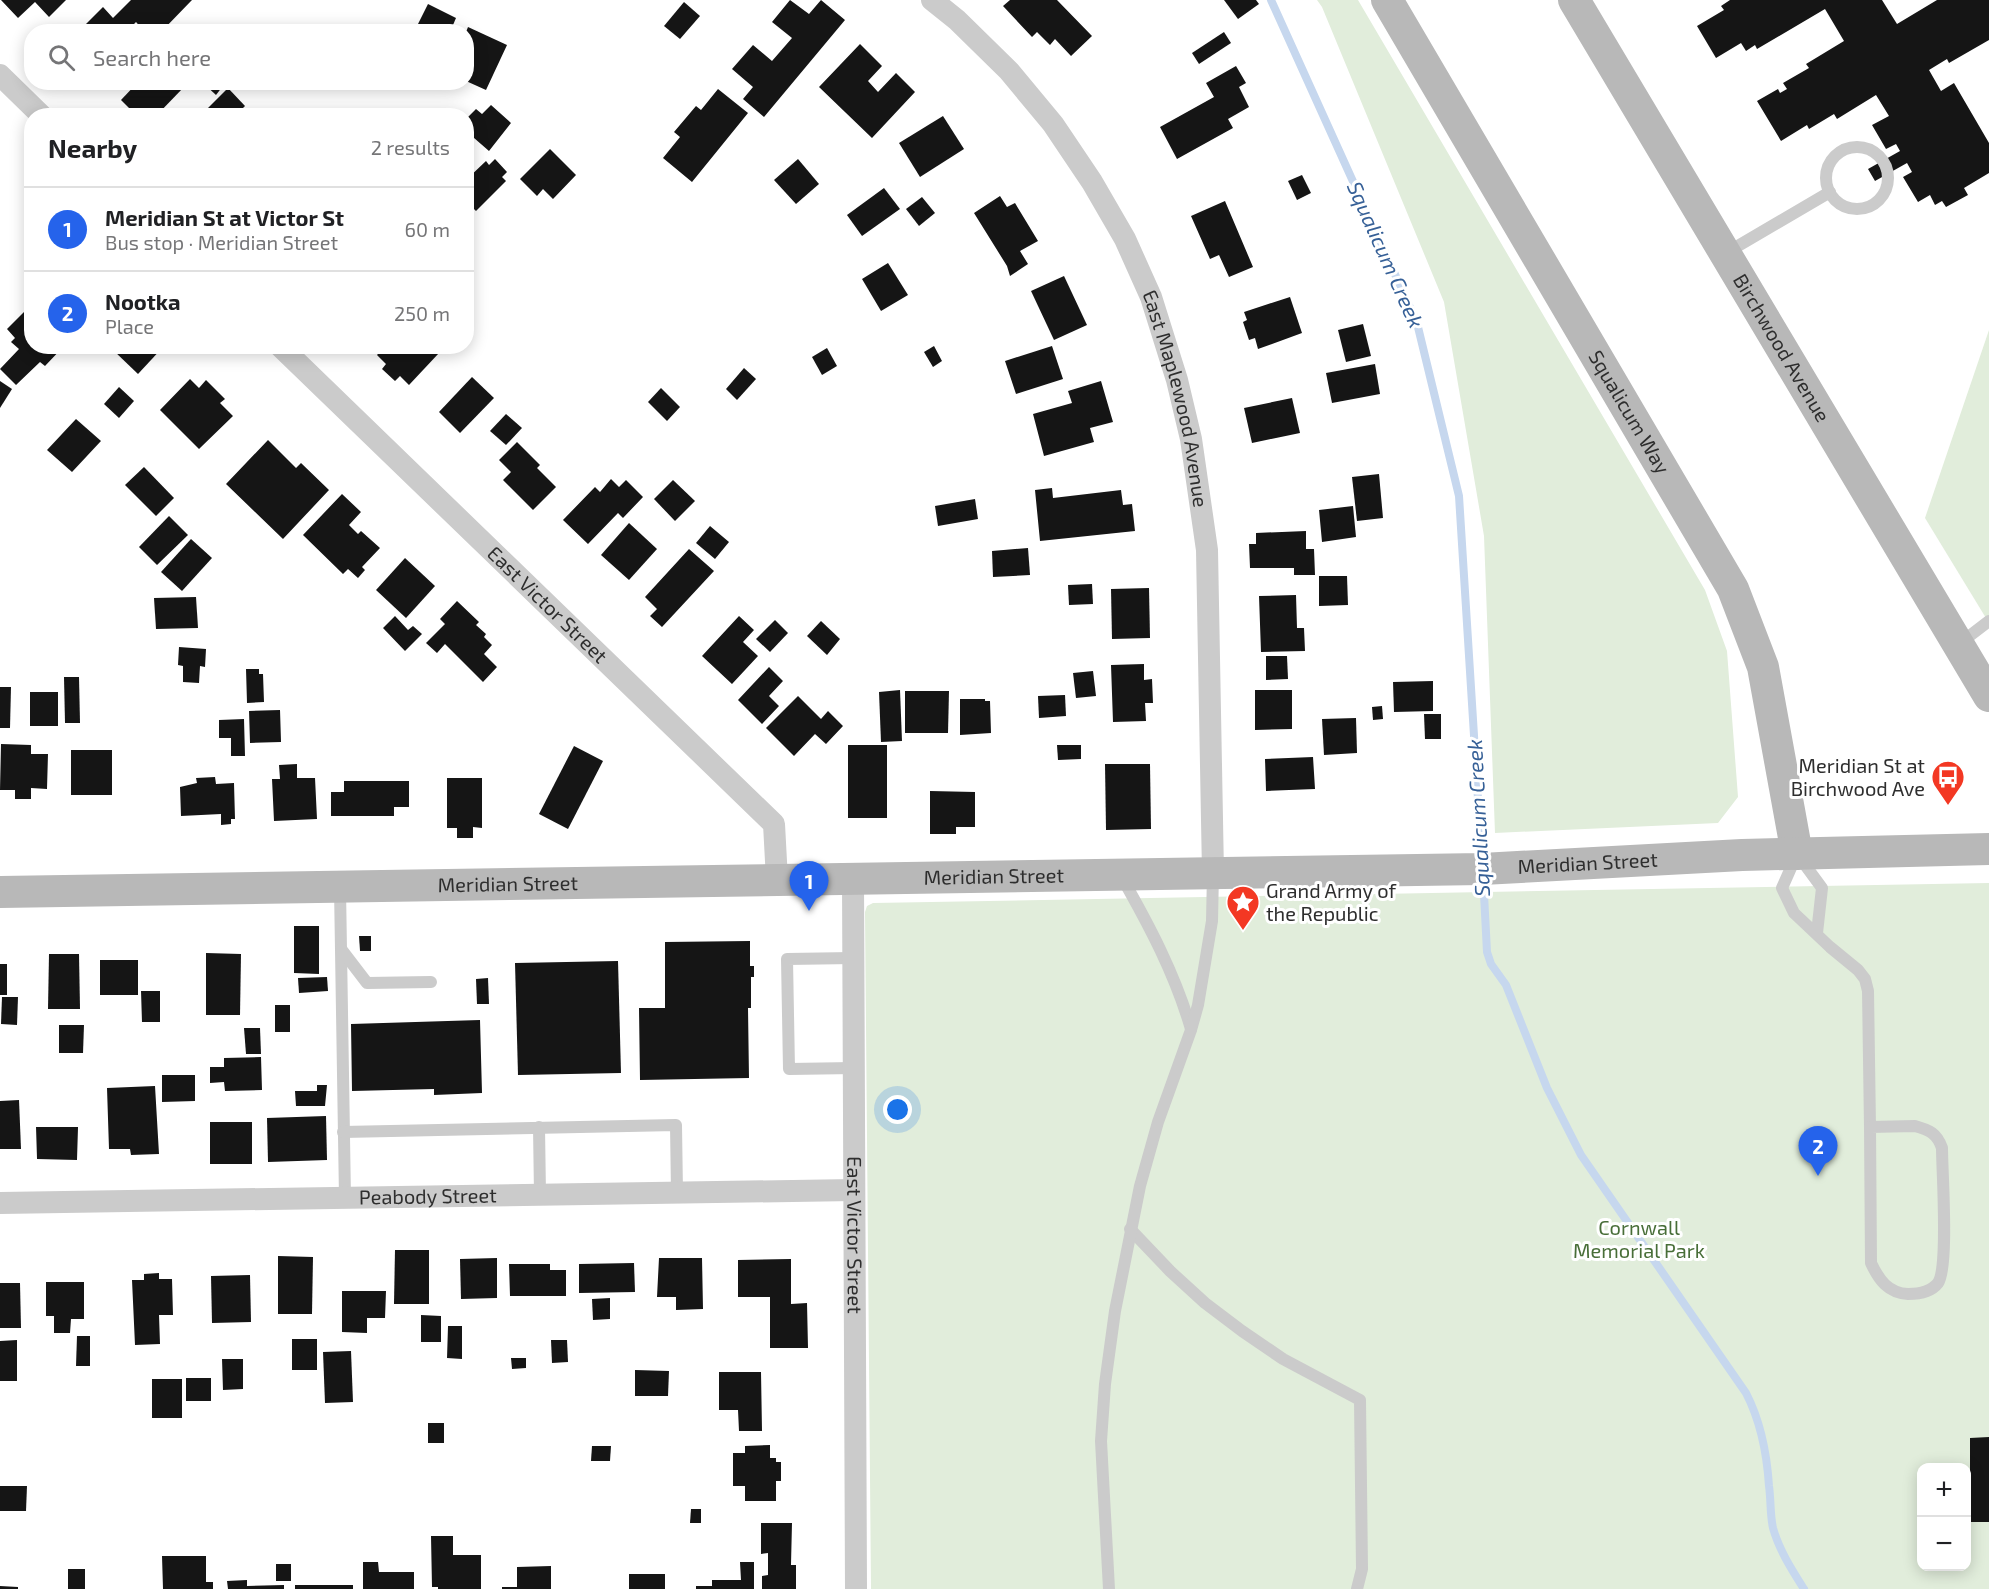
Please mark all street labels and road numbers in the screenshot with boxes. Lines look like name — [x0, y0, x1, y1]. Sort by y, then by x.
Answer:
street label: Birchwood Avenue — [1729, 269, 1836, 426]
street label: East Maplewood Avenue — [1138, 286, 1214, 509]
street label: Squalicum Way — [1584, 346, 1676, 478]
street label: East Victor Street — [483, 541, 613, 668]
street label: Meridian Street — [1517, 847, 1659, 878]
street label: Meridian Street — [923, 862, 1065, 889]
street label: Meridian Street — [438, 870, 579, 896]
street label: East Victor Street — [843, 1156, 868, 1314]
street label: Peabody Street — [359, 1182, 497, 1209]

